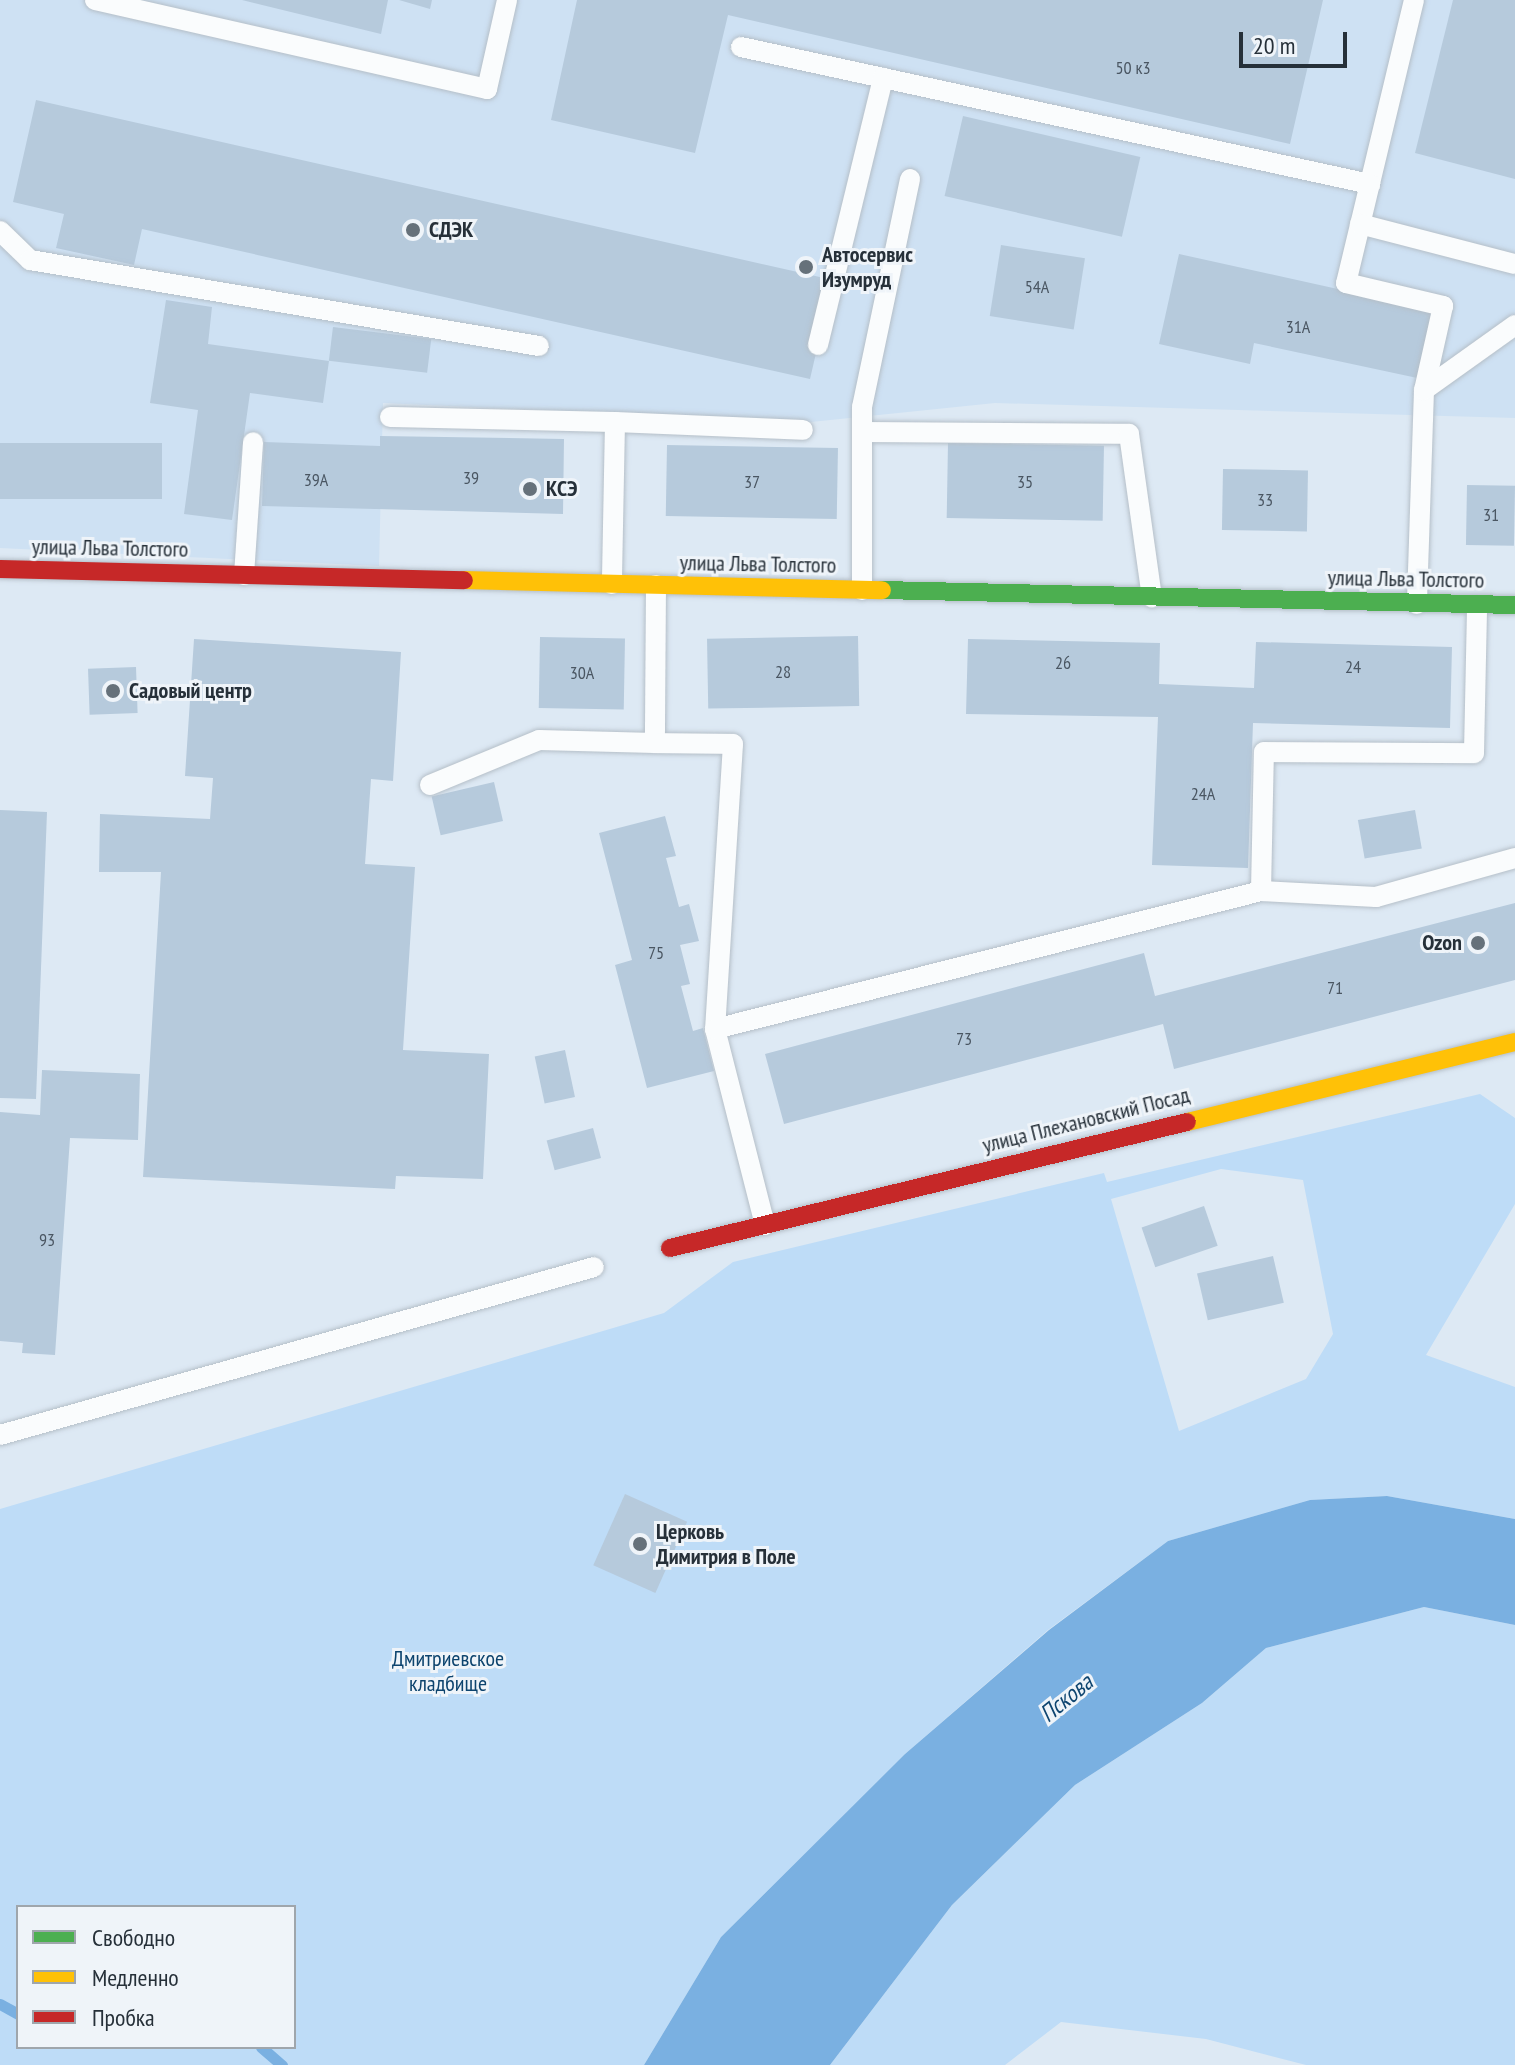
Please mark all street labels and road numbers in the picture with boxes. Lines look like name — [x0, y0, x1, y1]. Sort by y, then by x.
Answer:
street label: улица Льва Толстого — [31, 533, 189, 563]
street label: улица Льва Толстого — [679, 549, 837, 579]
street label: улица Льва Толстого — [1327, 564, 1485, 594]
street label: улица Плехановский Посад — [980, 1081, 1192, 1159]

